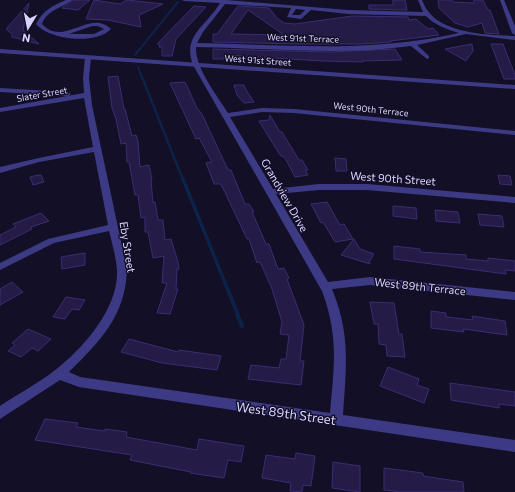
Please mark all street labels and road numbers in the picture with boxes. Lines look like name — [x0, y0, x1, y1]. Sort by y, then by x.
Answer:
street label: West 91st Terrace — [267, 31, 340, 45]
street label: West 91st Street — [224, 52, 292, 68]
street label: Slater Street — [16, 84, 69, 104]
street label: West 90th Terrace — [333, 100, 409, 118]
street label: Grandview Drive — [259, 156, 311, 234]
street label: West 90th Street — [350, 169, 437, 188]
street label: Eby Street — [118, 220, 139, 274]
street label: West 89th Terrace — [374, 275, 467, 297]
street label: West 89th Street — [235, 398, 337, 428]

